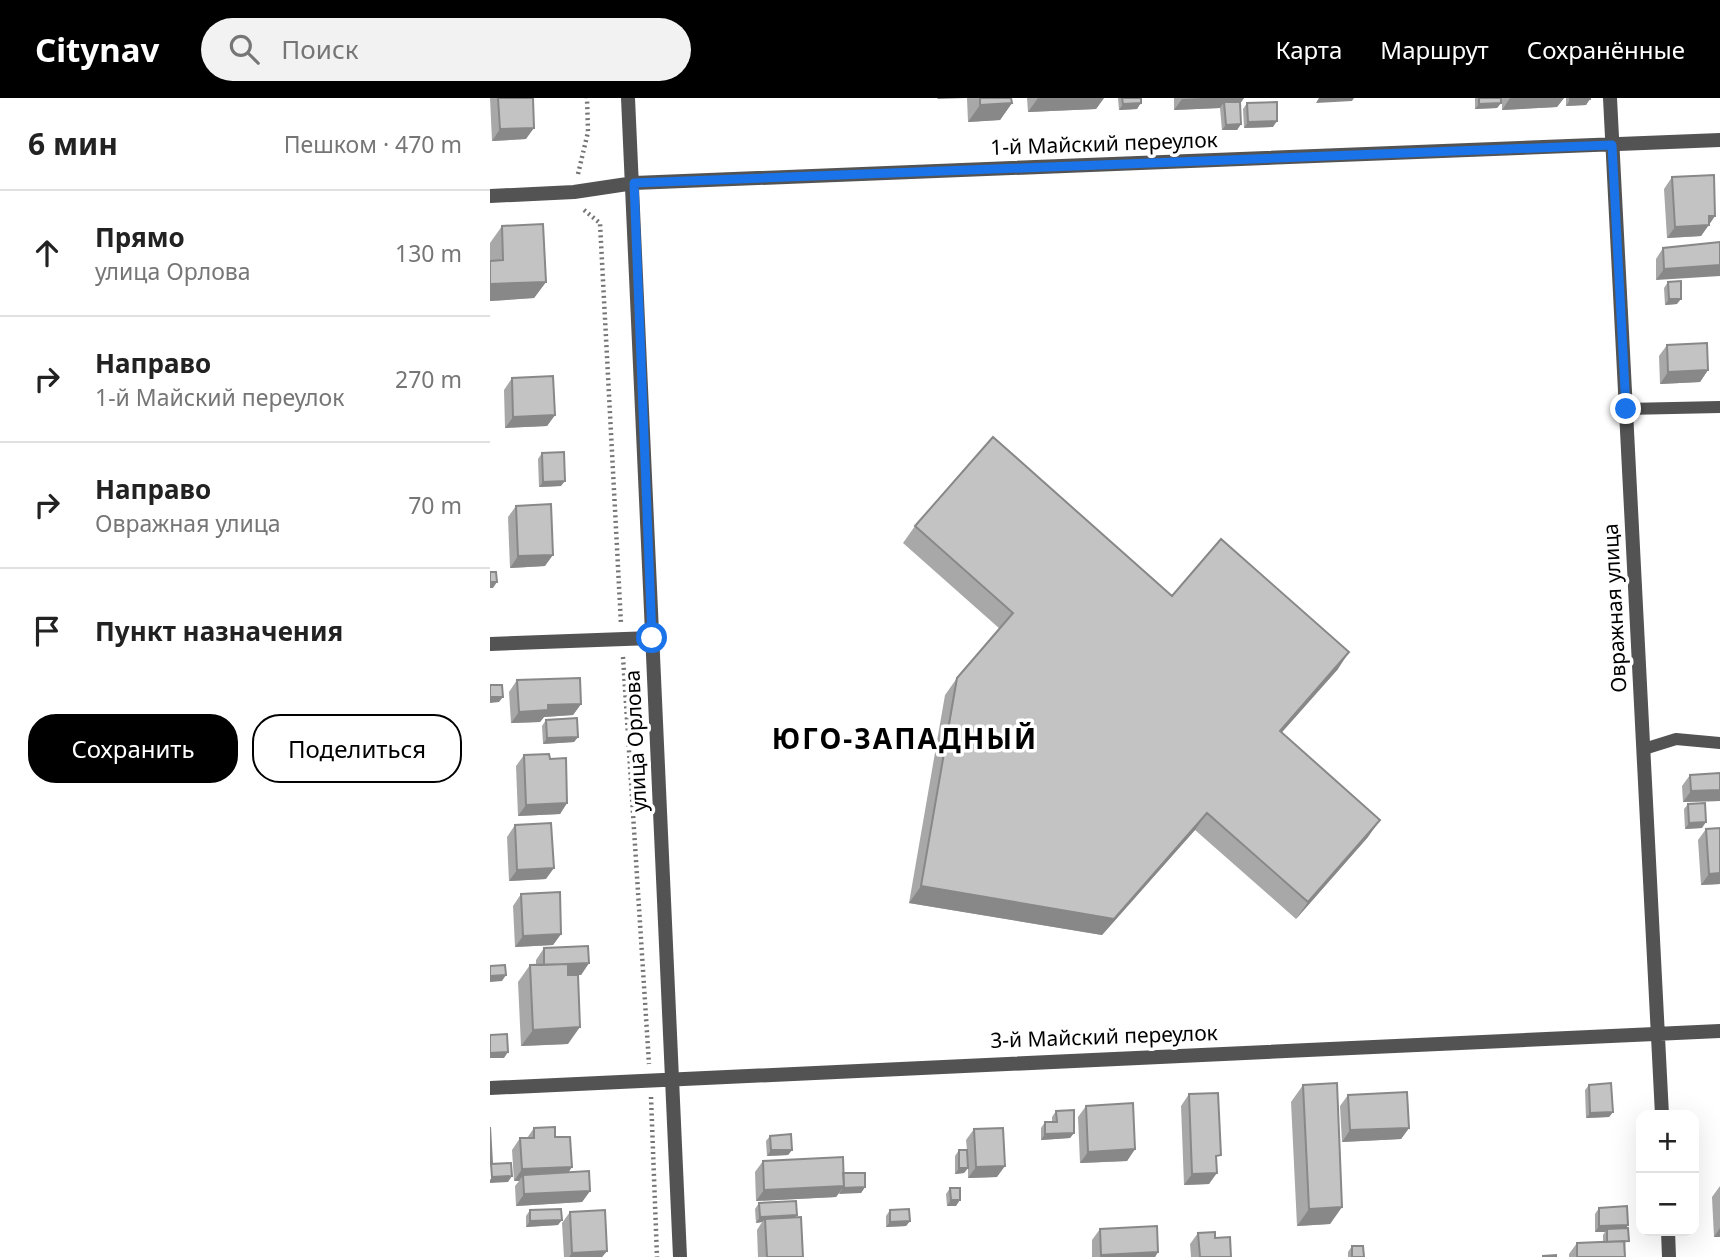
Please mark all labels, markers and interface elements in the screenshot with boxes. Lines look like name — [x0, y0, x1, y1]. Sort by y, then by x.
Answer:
search box — [201, 18, 691, 81]
text: Citynav — [35, 27, 159, 72]
icon: search — [225, 30, 263, 68]
text: Поиск — [281, 31, 359, 67]
text: Карта — [1275, 33, 1342, 66]
text: Маршрут — [1380, 33, 1489, 66]
text: Сохранённые — [1527, 33, 1685, 66]
text: 6 мин — [28, 123, 118, 164]
street label: 1-й Майский переулок — [990, 125, 1218, 161]
text: Пешком · 470 m — [284, 128, 462, 160]
text: Прямо — [95, 219, 185, 255]
icon: ahead — [28, 234, 66, 272]
text: 130 m — [395, 237, 462, 269]
text: улица Орлова — [95, 255, 251, 287]
text: Направо — [95, 345, 211, 381]
icon: right — [28, 360, 66, 398]
text: 270 m — [395, 363, 462, 395]
text: 1-й Майский переулок — [95, 381, 344, 413]
route end — [1610, 393, 1641, 424]
text: Направо — [95, 471, 211, 507]
icon: right — [28, 486, 66, 524]
text: 70 m — [408, 489, 462, 521]
text: Овражная улица — [95, 507, 281, 539]
street label: Овражная улица — [1596, 523, 1632, 693]
icon: arrive — [28, 612, 66, 650]
text: Пункт назначения — [95, 613, 343, 649]
route start — [636, 622, 667, 653]
street label: улица Орлова — [617, 669, 653, 813]
button: Сохранить — [28, 714, 238, 783]
button: Поделиться — [252, 714, 462, 783]
district label: ЮГО-ЗАПАДНЫЙ — [772, 719, 1038, 757]
street label: 3-й Майский переулок — [990, 1018, 1218, 1054]
map controls — [1636, 1110, 1699, 1236]
button: + — [1636, 1110, 1699, 1173]
button: − — [1636, 1173, 1699, 1236]

